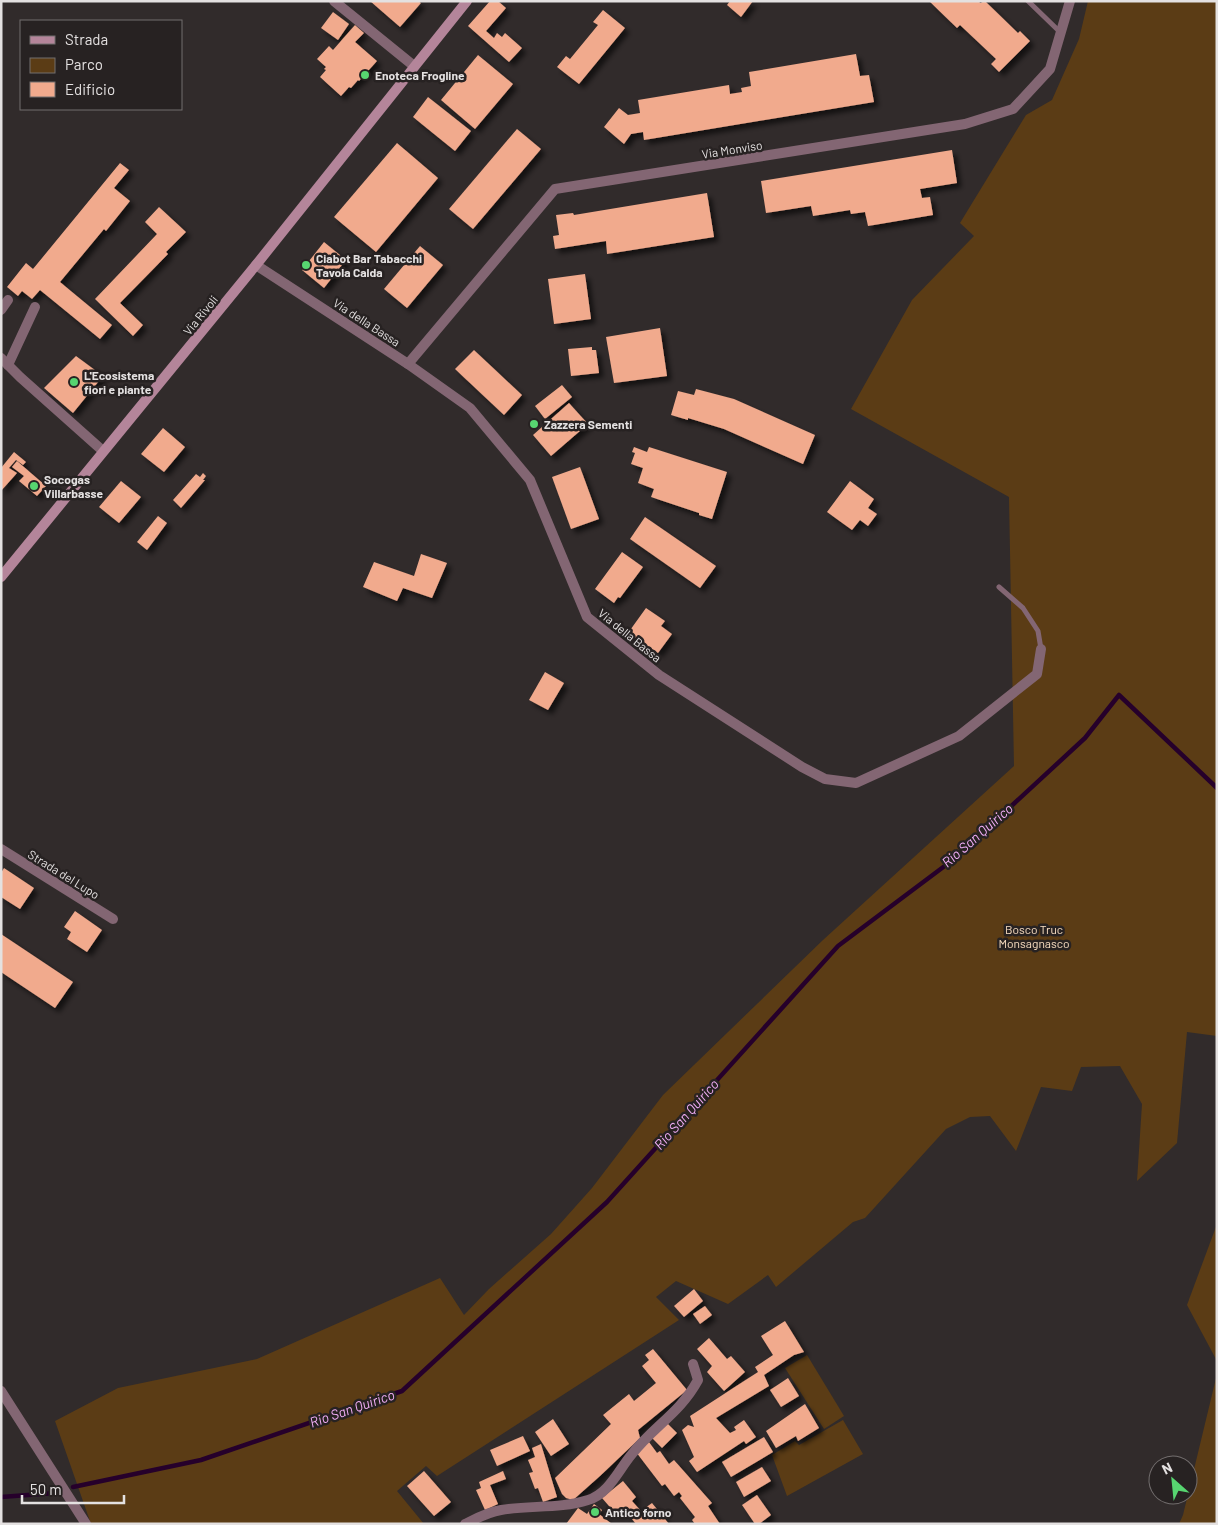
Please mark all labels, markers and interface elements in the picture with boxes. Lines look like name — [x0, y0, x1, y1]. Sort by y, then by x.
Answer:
legend — [20, 20, 182, 110]
text: Strada — [65, 30, 108, 48]
text: Parco — [65, 55, 103, 73]
place label: Enoteca Frogline — [375, 68, 465, 82]
marker: Enoteca Frogline — [359, 69, 371, 81]
text: Edificio — [65, 80, 115, 98]
street label: Via Monviso — [701, 137, 763, 161]
place label: Ciabot Bar Tabacchi Tavola Calda — [316, 251, 422, 279]
marker: Ciabot Bar Tabacchi Tavola Calda — [300, 259, 312, 271]
street label: Via Rivoli — [180, 292, 220, 338]
street label: Via della Bassa — [331, 295, 403, 349]
place label: L'Ecosistema fiori e piante — [84, 368, 154, 396]
marker: L'Ecosistema fiori e piante — [68, 376, 80, 388]
place label: Zazzera Sementi — [544, 417, 632, 431]
marker: Zazzera Sementi — [528, 418, 540, 430]
place label: Socogas Villarbasse — [44, 472, 103, 500]
marker: Socogas Villarbasse — [28, 480, 40, 492]
street label: Via della Bassa — [596, 605, 664, 665]
water label: Rio San Quirico — [938, 799, 1016, 871]
street label: Strada del Lupo — [26, 847, 102, 901]
park label: Bosco Truc Monsagnasco — [998, 922, 1070, 950]
water label: Rio San Quirico — [650, 1075, 722, 1153]
water label: Rio San Quirico — [307, 1386, 397, 1430]
north arrow — [1148, 1455, 1198, 1505]
text: N — [1159, 1458, 1175, 1478]
scale bar — [22, 1472, 125, 1504]
text: 50 m — [30, 1480, 62, 1498]
place label: Antico forno — [605, 1505, 672, 1519]
marker: Antico forno — [589, 1506, 601, 1518]

